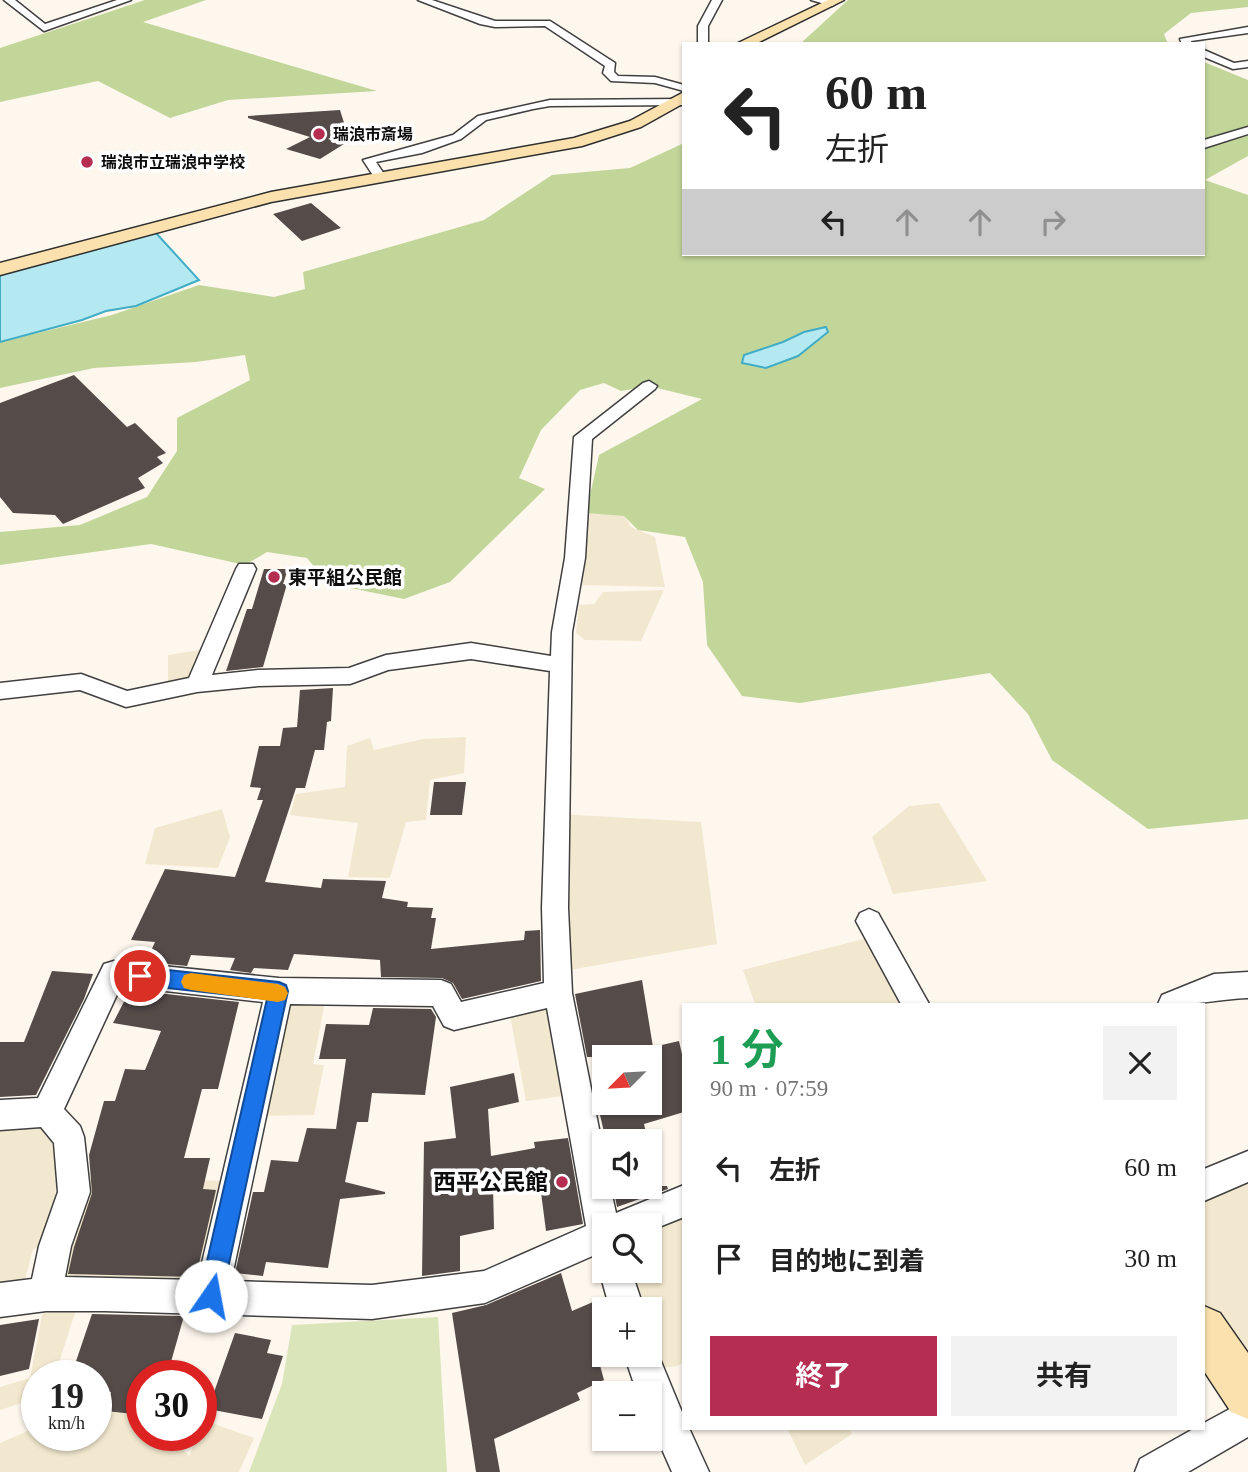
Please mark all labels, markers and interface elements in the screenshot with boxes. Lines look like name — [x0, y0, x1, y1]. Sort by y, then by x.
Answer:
text: 60 m — [825, 65, 927, 120]
icon: left — [710, 70, 801, 161]
marker: 瑞浪市斎場 — [311, 126, 327, 142]
place label: 瑞浪市斎場 — [333, 126, 413, 143]
text: 左折 — [825, 131, 889, 167]
marker: 瑞浪市立瑞浪中学校 — [79, 154, 95, 170]
place label: 瑞浪市立瑞浪中学校 — [101, 154, 245, 171]
icon: left — [815, 203, 853, 241]
icon: ahead — [888, 203, 926, 241]
icon: ahead — [961, 203, 999, 241]
icon: right — [1034, 203, 1072, 241]
place label: 東平組公民館 — [288, 567, 402, 588]
marker: 東平組公民館 — [266, 569, 282, 585]
pin — [110, 946, 170, 1006]
icon: arrive — [121, 957, 159, 995]
button: close — [1103, 1026, 1177, 1100]
text: 1 分 — [710, 1027, 784, 1073]
north arrow — [592, 1045, 662, 1115]
map controls — [592, 1045, 662, 1451]
text: 90 m · 07:59 — [710, 1076, 828, 1101]
button: sound — [592, 1129, 662, 1199]
icon: left — [710, 1149, 748, 1187]
text: 60 m — [1124, 1153, 1177, 1182]
text: 左折 — [769, 1156, 821, 1185]
place label: 西平公民館 — [433, 1170, 548, 1195]
marker: 西平公民館 — [554, 1174, 570, 1190]
button: search — [592, 1213, 662, 1283]
icon: arrive — [710, 1240, 748, 1278]
text: 30 m — [1124, 1244, 1177, 1273]
text: 目的地に到着 — [769, 1247, 925, 1276]
position arrow — [174, 1259, 248, 1333]
button: + — [592, 1297, 662, 1367]
button: 終了 — [710, 1336, 937, 1416]
button: 共有 — [951, 1336, 1177, 1416]
speed limit sign: 30 — [126, 1360, 217, 1451]
text: 19 — [49, 1377, 84, 1416]
button: − — [592, 1381, 662, 1451]
text: km/h — [48, 1413, 85, 1433]

